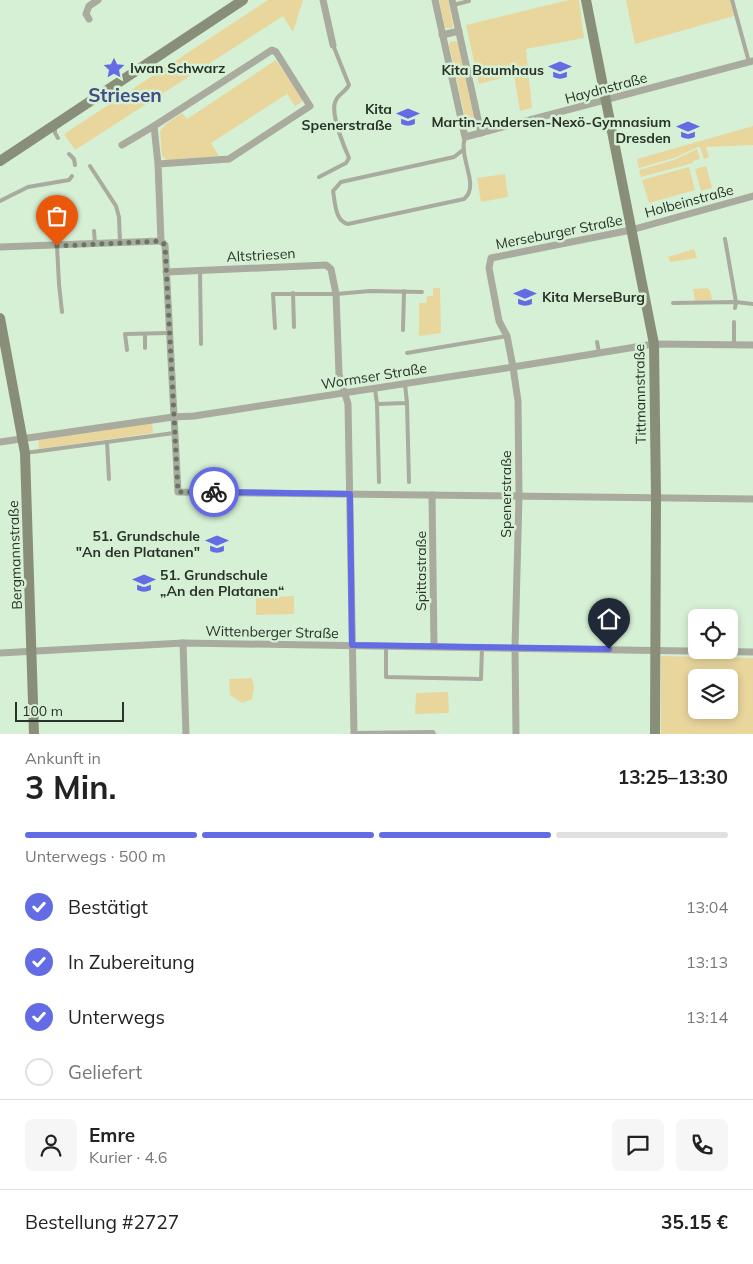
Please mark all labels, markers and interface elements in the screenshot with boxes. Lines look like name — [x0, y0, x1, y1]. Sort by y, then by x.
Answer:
place icon: Iwan Schwarz — [101, 55, 127, 81]
school or university icon: Kita Baumhaus — [547, 57, 573, 83]
place label: Iwan Schwarz — [130, 59, 225, 77]
place label: Kita Baumhaus — [441, 61, 544, 79]
street label: Haydnstraße — [563, 68, 649, 108]
district label: Striesen — [88, 83, 162, 107]
place label: Kita Spenerstraße — [302, 100, 392, 134]
school or university icon: Kita Spenerstraße — [395, 104, 421, 130]
place label: Martin-Andersen-Nexö-Gymnasium Dresden — [431, 113, 671, 147]
school or university icon: Martin-Andersen-Nexö-Gymnasium Dresden — [675, 117, 701, 143]
street label: Holbeinstraße — [643, 180, 735, 222]
pin — [36, 195, 78, 246]
icon: bag — [43, 202, 71, 230]
street label: Merseburger Straße — [494, 211, 624, 253]
street label: Altstriesen — [226, 244, 296, 266]
school or university icon: Kita MerseBurg — [512, 284, 538, 310]
place label: Kita MerseBurg — [542, 288, 645, 306]
street label: Tittmannstraße — [630, 344, 650, 444]
street label: Wormser Straße — [320, 359, 428, 393]
street label: Spenerstraße — [497, 450, 515, 538]
courier — [189, 467, 239, 517]
icon: bike — [200, 478, 228, 506]
street label: Bergmannstraße — [4, 500, 26, 610]
place label: 51. Grundschule "An den Platanen" — [76, 527, 200, 561]
school or university icon: 51. Grundschule "An den Platanen" — [204, 531, 230, 557]
street label: Spittastraße — [412, 531, 430, 611]
place label: 51. Grundschule „An den Platanen“ — [160, 566, 284, 600]
school or university icon: 51. Grundschule „An den Platanen“ — [131, 570, 157, 596]
pin — [588, 598, 630, 649]
icon: home — [595, 605, 623, 633]
map controls — [688, 609, 738, 719]
button: locate — [688, 609, 738, 659]
street label: Wittenberger Straße — [205, 622, 339, 642]
button: layers — [688, 669, 738, 719]
scale bar — [15, 699, 124, 722]
text: 100 m — [22, 702, 63, 720]
text: Ankunft in — [25, 748, 101, 768]
text: 13:25–13:30 — [618, 765, 728, 789]
text: 3 Min. — [25, 767, 116, 807]
text: Unterwegs · 500 m — [25, 846, 166, 866]
icon: check — [25, 893, 53, 921]
text: Bestätigt — [68, 895, 148, 919]
text: 13:04 — [686, 897, 728, 917]
icon: check — [25, 948, 53, 976]
text: In Zubereitung — [68, 950, 195, 974]
text: 13:13 — [686, 952, 728, 972]
icon: check — [25, 1003, 53, 1031]
text: Unterwegs — [68, 1005, 165, 1029]
text: 13:14 — [686, 1007, 728, 1027]
text: Geliefert — [68, 1060, 142, 1084]
button: person — [25, 1119, 77, 1171]
button: chat — [612, 1119, 664, 1171]
button: phone — [676, 1119, 728, 1171]
text: Emre — [89, 1123, 135, 1147]
text: Kurier · 4.6 — [89, 1147, 167, 1167]
text: Bestellung #2727 — [25, 1210, 179, 1234]
text: 35.15 € — [661, 1210, 728, 1234]

